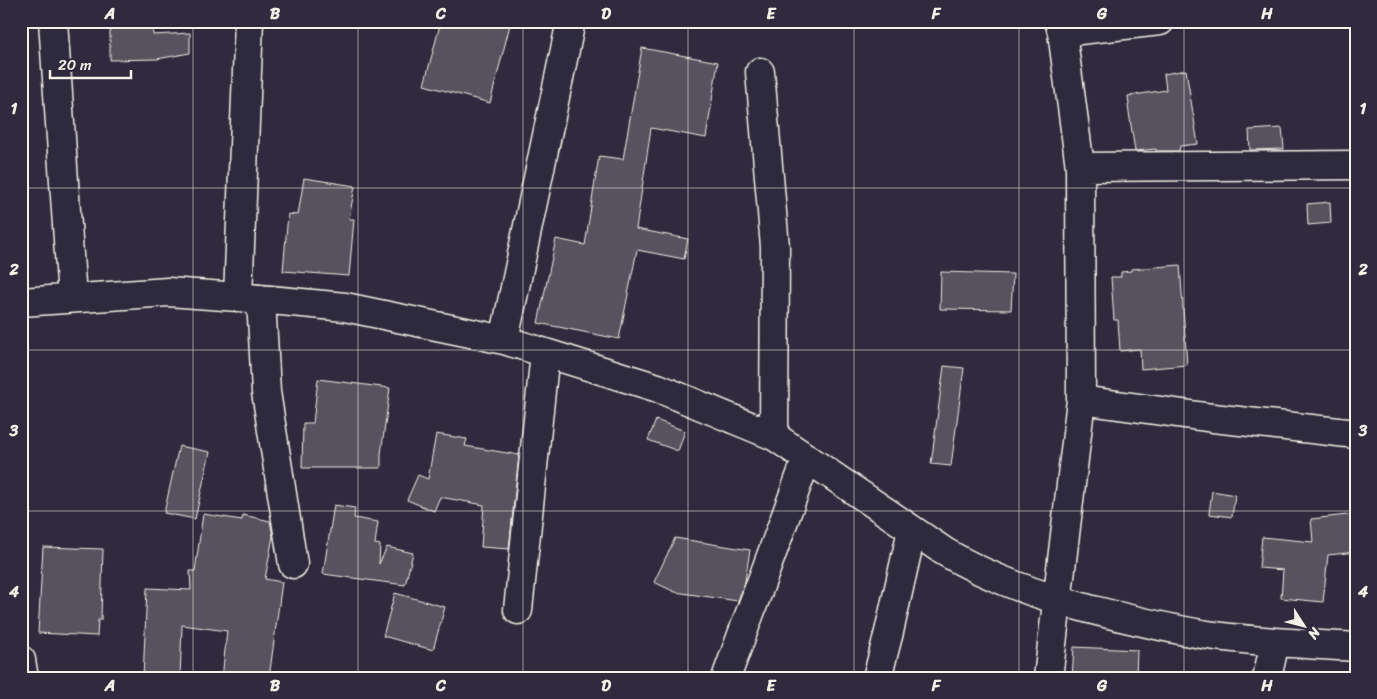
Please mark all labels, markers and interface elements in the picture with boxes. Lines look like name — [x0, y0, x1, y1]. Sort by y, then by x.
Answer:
text: A — [104, 0, 115, 28]
text: B — [270, 0, 281, 28]
text: C — [435, 0, 447, 28]
text: D — [601, 0, 611, 28]
text: E — [767, 0, 777, 28]
text: F — [931, 0, 942, 28]
text: G — [1096, 0, 1108, 28]
text: H — [1260, 0, 1273, 28]
scale bar — [50, 48, 131, 80]
text: 20 m — [58, 52, 92, 78]
text: 1 — [11, 94, 18, 123]
text: 1 — [1360, 94, 1367, 123]
text: 2 — [8, 255, 19, 284]
text: 2 — [1357, 255, 1368, 284]
text: 3 — [9, 416, 19, 445]
text: 3 — [1358, 416, 1368, 445]
text: 4 — [8, 577, 19, 606]
text: 4 — [1357, 577, 1368, 606]
north arrow — [1280, 602, 1330, 652]
text: N — [1301, 621, 1328, 645]
text: A — [104, 671, 115, 699]
text: B — [270, 671, 281, 699]
text: C — [435, 671, 447, 699]
text: D — [601, 671, 611, 699]
text: E — [767, 671, 777, 699]
text: F — [931, 671, 942, 699]
text: G — [1096, 671, 1108, 699]
text: H — [1260, 671, 1273, 699]

